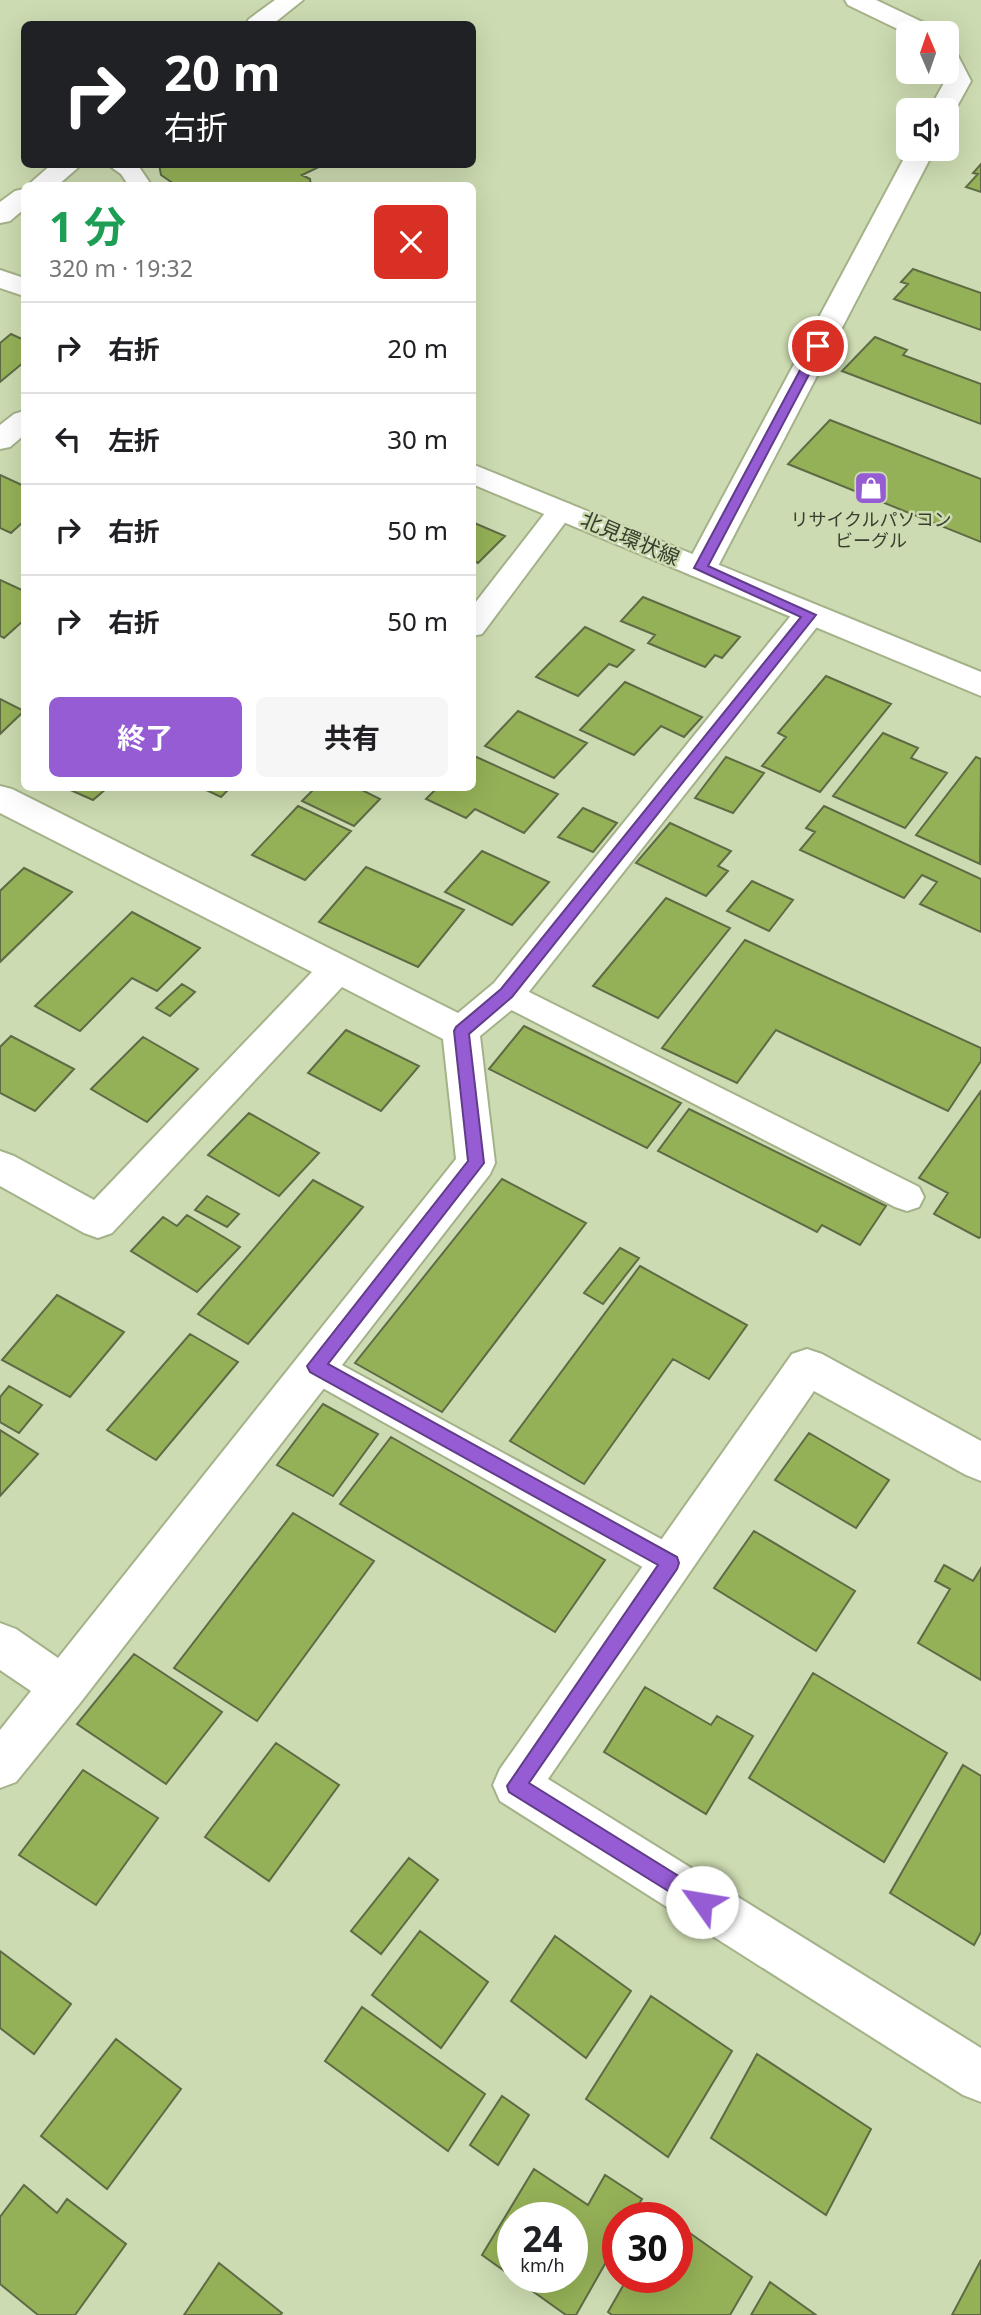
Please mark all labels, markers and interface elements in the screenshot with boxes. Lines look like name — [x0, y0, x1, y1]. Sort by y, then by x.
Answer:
north arrow — [896, 21, 959, 84]
map controls — [896, 21, 959, 161]
text: 20 m — [164, 39, 281, 105]
icon: right — [49, 49, 140, 140]
button: sound — [896, 98, 959, 161]
text: 右折 — [164, 105, 228, 148]
text: 1 分 — [49, 197, 126, 254]
button: close — [374, 205, 448, 279]
text: 320 m · 19:32 — [49, 252, 193, 284]
pin — [788, 316, 848, 376]
icon: arrive — [799, 327, 837, 365]
icon: right — [49, 329, 87, 367]
text: 20 m — [387, 330, 448, 366]
text: 右折 — [108, 331, 160, 367]
icon: left — [49, 420, 87, 458]
text: 30 m — [387, 421, 448, 457]
text: 左折 — [108, 422, 160, 458]
shop icon: リサイクルパソコン ビーグル — [852, 469, 890, 507]
street label: 北見環状線 — [577, 505, 684, 571]
place label: リサイクルパソコン ビーグル — [790, 507, 952, 552]
icon: right — [49, 511, 87, 549]
text: 50 m — [387, 512, 448, 548]
text: 右折 — [108, 513, 160, 549]
icon: right — [49, 602, 87, 640]
text: 50 m — [387, 603, 448, 639]
text: 右折 — [108, 604, 160, 640]
button: 終了 — [49, 697, 242, 777]
button: 共有 — [256, 697, 448, 777]
position arrow — [665, 1865, 739, 1939]
speed limit sign: 30 — [602, 2202, 693, 2293]
text: 24 — [522, 2215, 563, 2262]
text: km/h — [520, 2253, 565, 2277]

